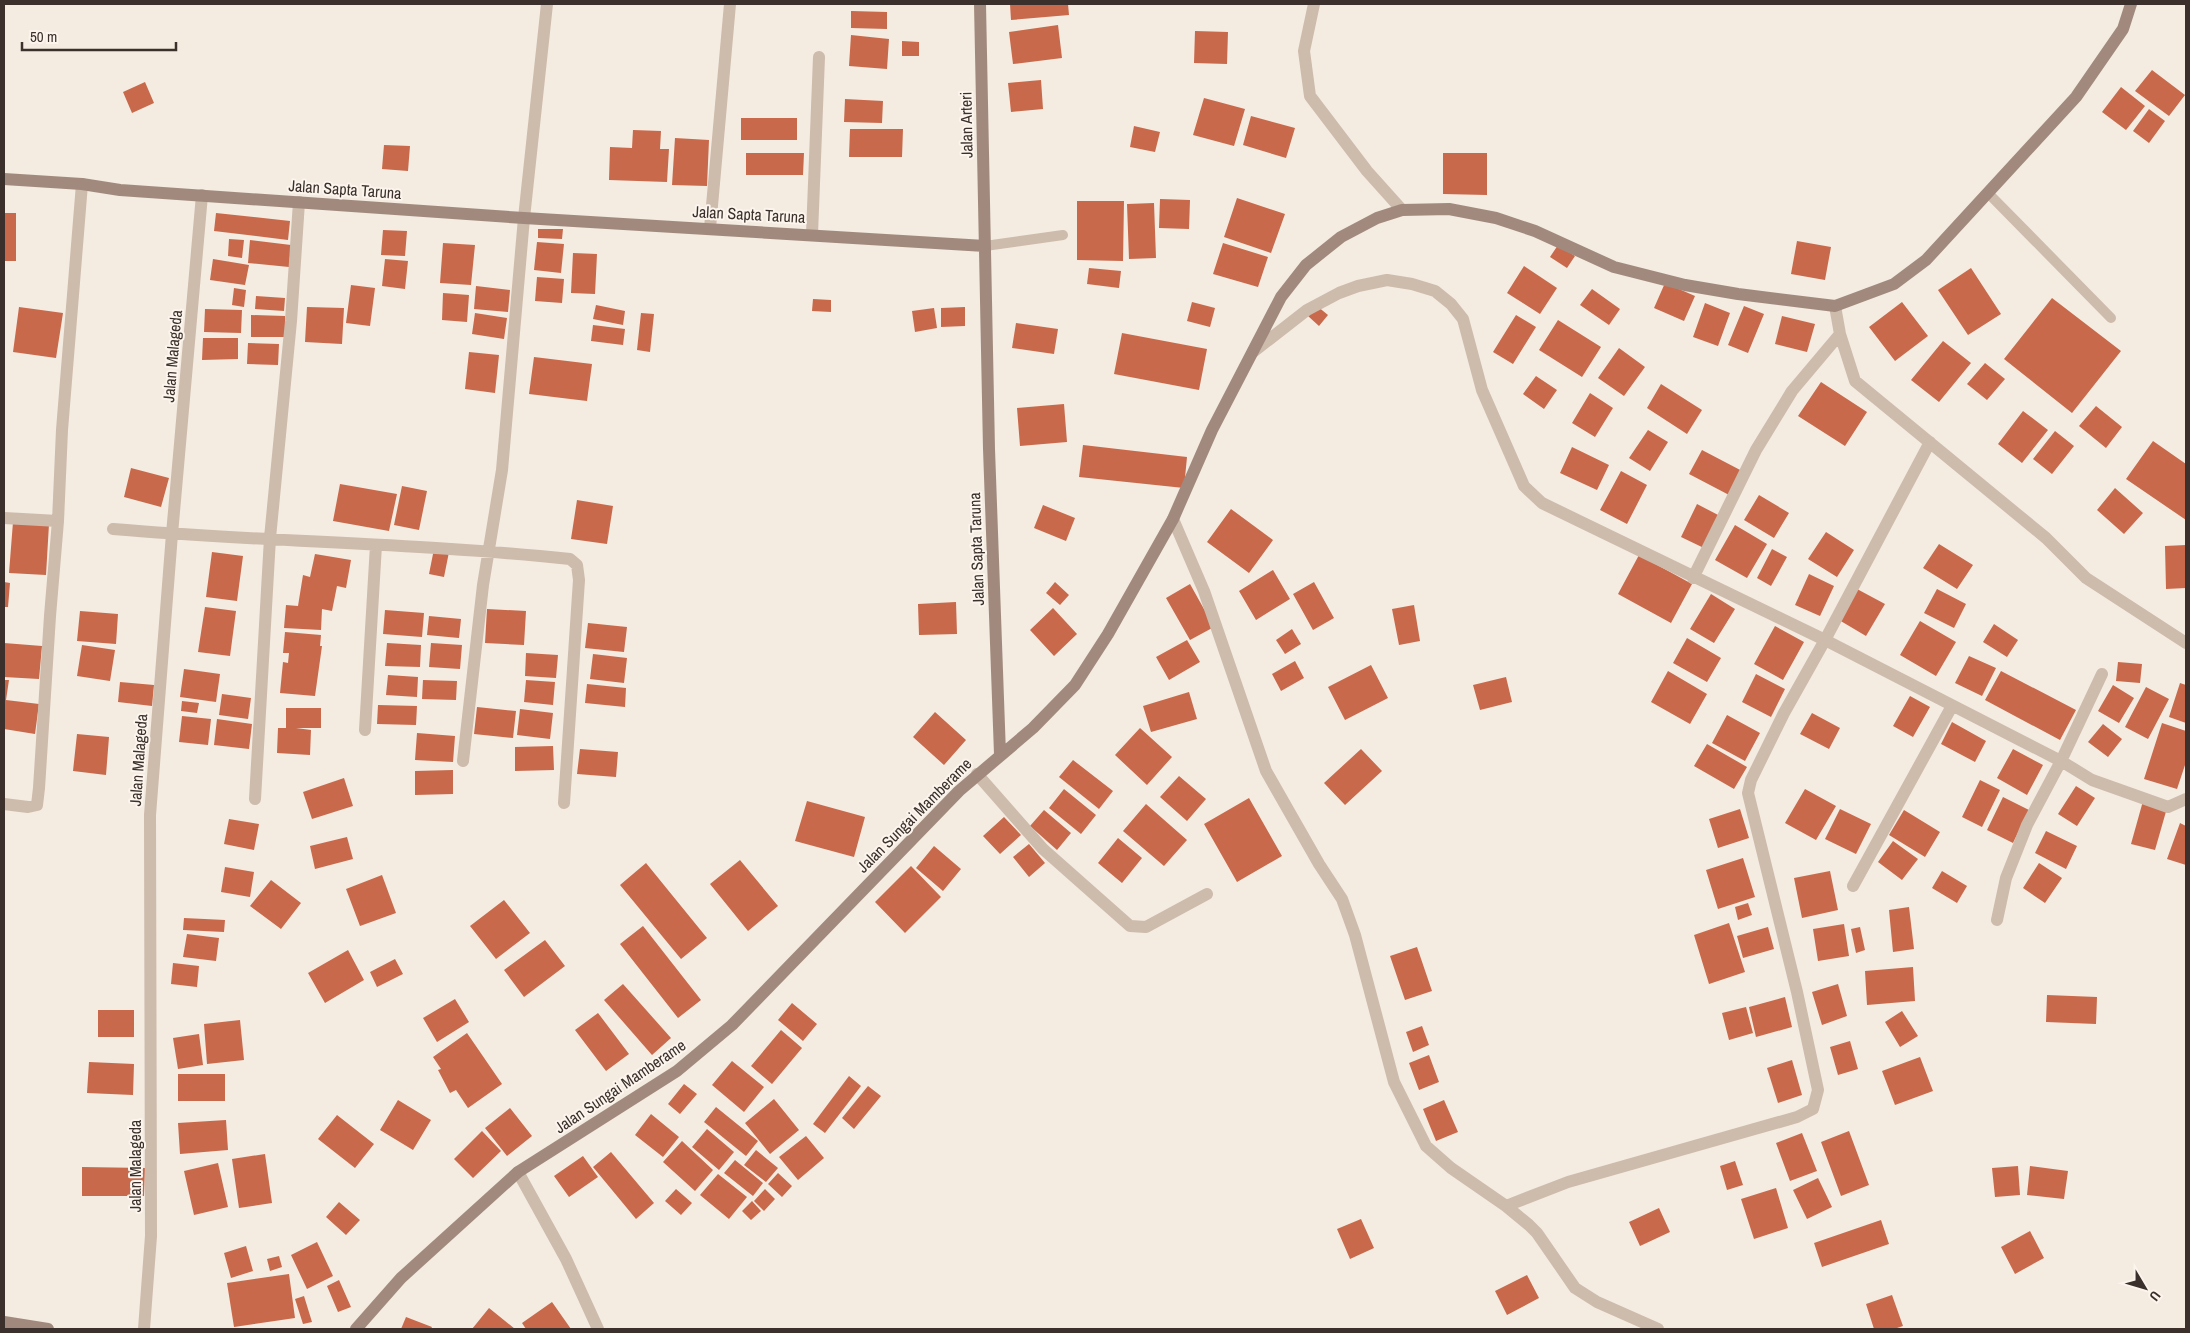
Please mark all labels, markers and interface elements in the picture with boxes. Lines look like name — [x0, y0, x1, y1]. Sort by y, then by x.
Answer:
scale bar — [22, 20, 176, 52]
text: 50 m — [30, 26, 57, 47]
street label: Jalan Arteri — [954, 92, 978, 158]
street label: Jalan Sapta Taruna — [288, 174, 403, 204]
street label: Jalan Sapta Taruna — [692, 200, 807, 228]
street label: Jalan Malageda — [157, 308, 187, 403]
street label: Jalan Sapta Taruna — [963, 491, 989, 606]
street label: Jalan Malageda — [124, 712, 152, 807]
street label: Jalan Sungai Mamberame — [852, 753, 976, 877]
street label: Jalan Sungai Mamberame — [550, 1034, 690, 1138]
street label: Jalan Malageda — [124, 1119, 146, 1212]
north arrow — [2120, 1263, 2170, 1313]
text: U — [2146, 1287, 2165, 1305]

